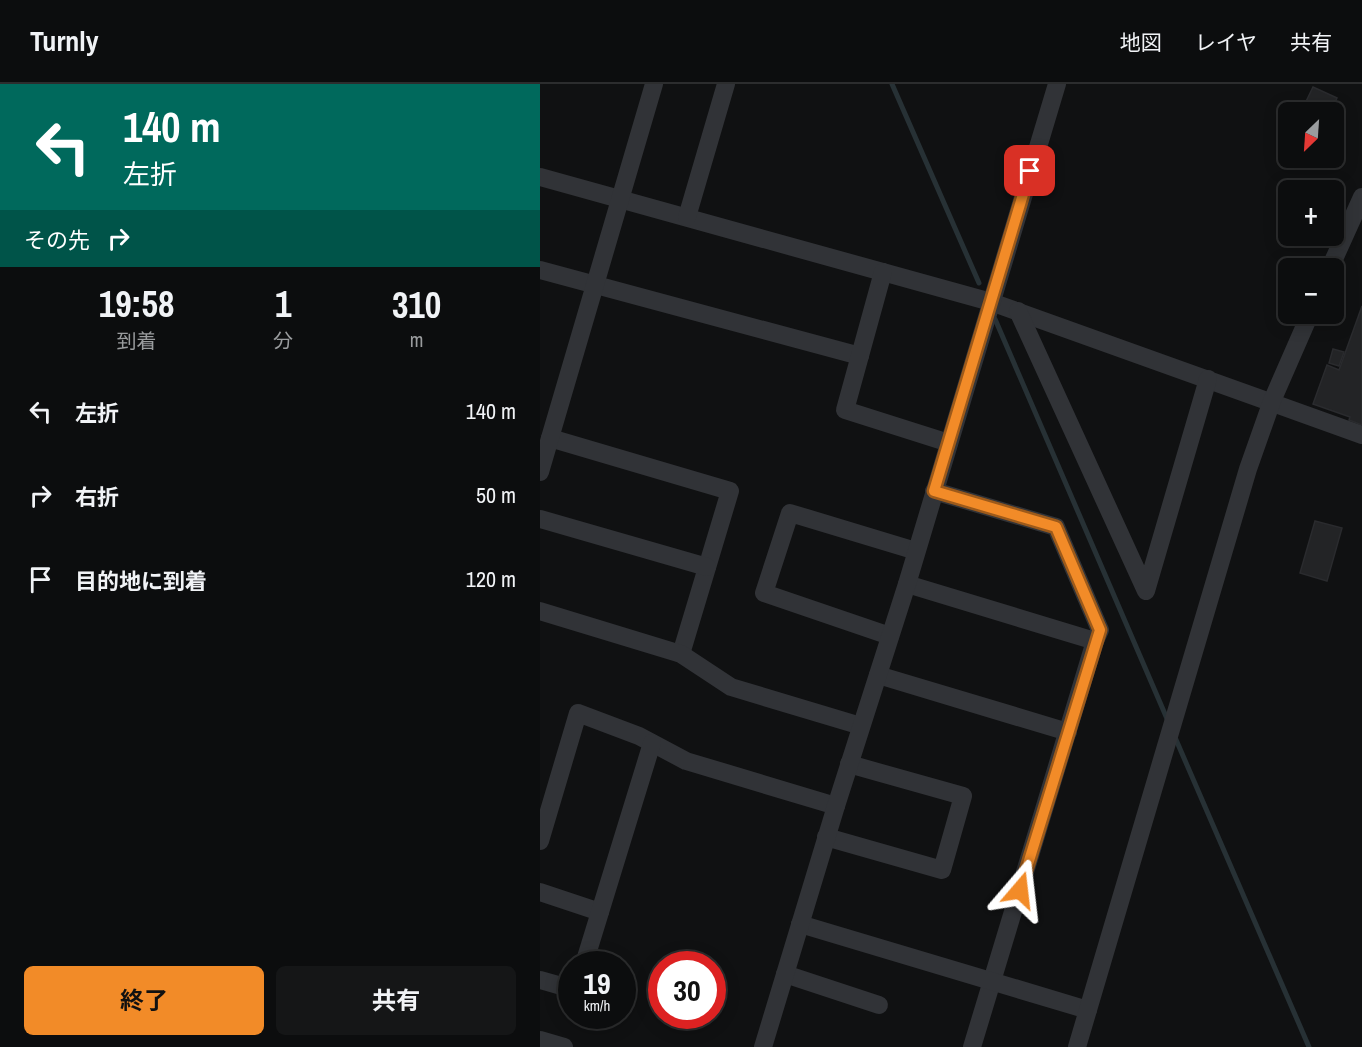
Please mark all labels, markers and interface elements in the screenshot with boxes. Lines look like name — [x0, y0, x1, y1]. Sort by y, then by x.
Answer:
text: Turnly — [30, 22, 99, 60]
text: 地図 — [1120, 28, 1162, 57]
text: レイヤ — [1195, 28, 1257, 57]
text: 共有 — [1290, 28, 1332, 57]
text: 140 m — [123, 99, 221, 155]
north arrow — [1278, 102, 1344, 168]
map controls — [1278, 102, 1344, 324]
icon: left — [24, 108, 102, 186]
pin — [1004, 145, 1055, 196]
icon: arrive — [1013, 154, 1046, 187]
text: 左折 — [123, 156, 177, 192]
button: + — [1278, 180, 1344, 246]
icon: right — [102, 222, 135, 255]
text: その先 — [24, 225, 90, 255]
button: − — [1278, 258, 1344, 324]
text: 19:58 — [99, 280, 174, 328]
text: 1 — [275, 280, 291, 328]
text: 310 — [392, 281, 441, 329]
text: m — [410, 326, 423, 353]
text: 到着 — [117, 327, 157, 354]
text: 分 — [273, 327, 293, 354]
icon: left — [24, 395, 57, 428]
text: 140 m — [466, 396, 516, 426]
text: 左折 — [75, 398, 119, 428]
icon: right — [24, 479, 57, 512]
text: 50 m — [476, 480, 516, 510]
text: 右折 — [75, 482, 119, 512]
icon: arrive — [24, 563, 57, 596]
text: 120 m — [466, 564, 516, 594]
text: 目的地に到着 — [75, 566, 207, 596]
position arrow — [988, 858, 1052, 922]
speed limit sign: 30 — [648, 951, 726, 1029]
text: 19 — [583, 963, 611, 1003]
button: 終了 — [24, 966, 264, 1035]
button: 共有 — [276, 966, 516, 1035]
text: km/h — [584, 995, 610, 1016]

